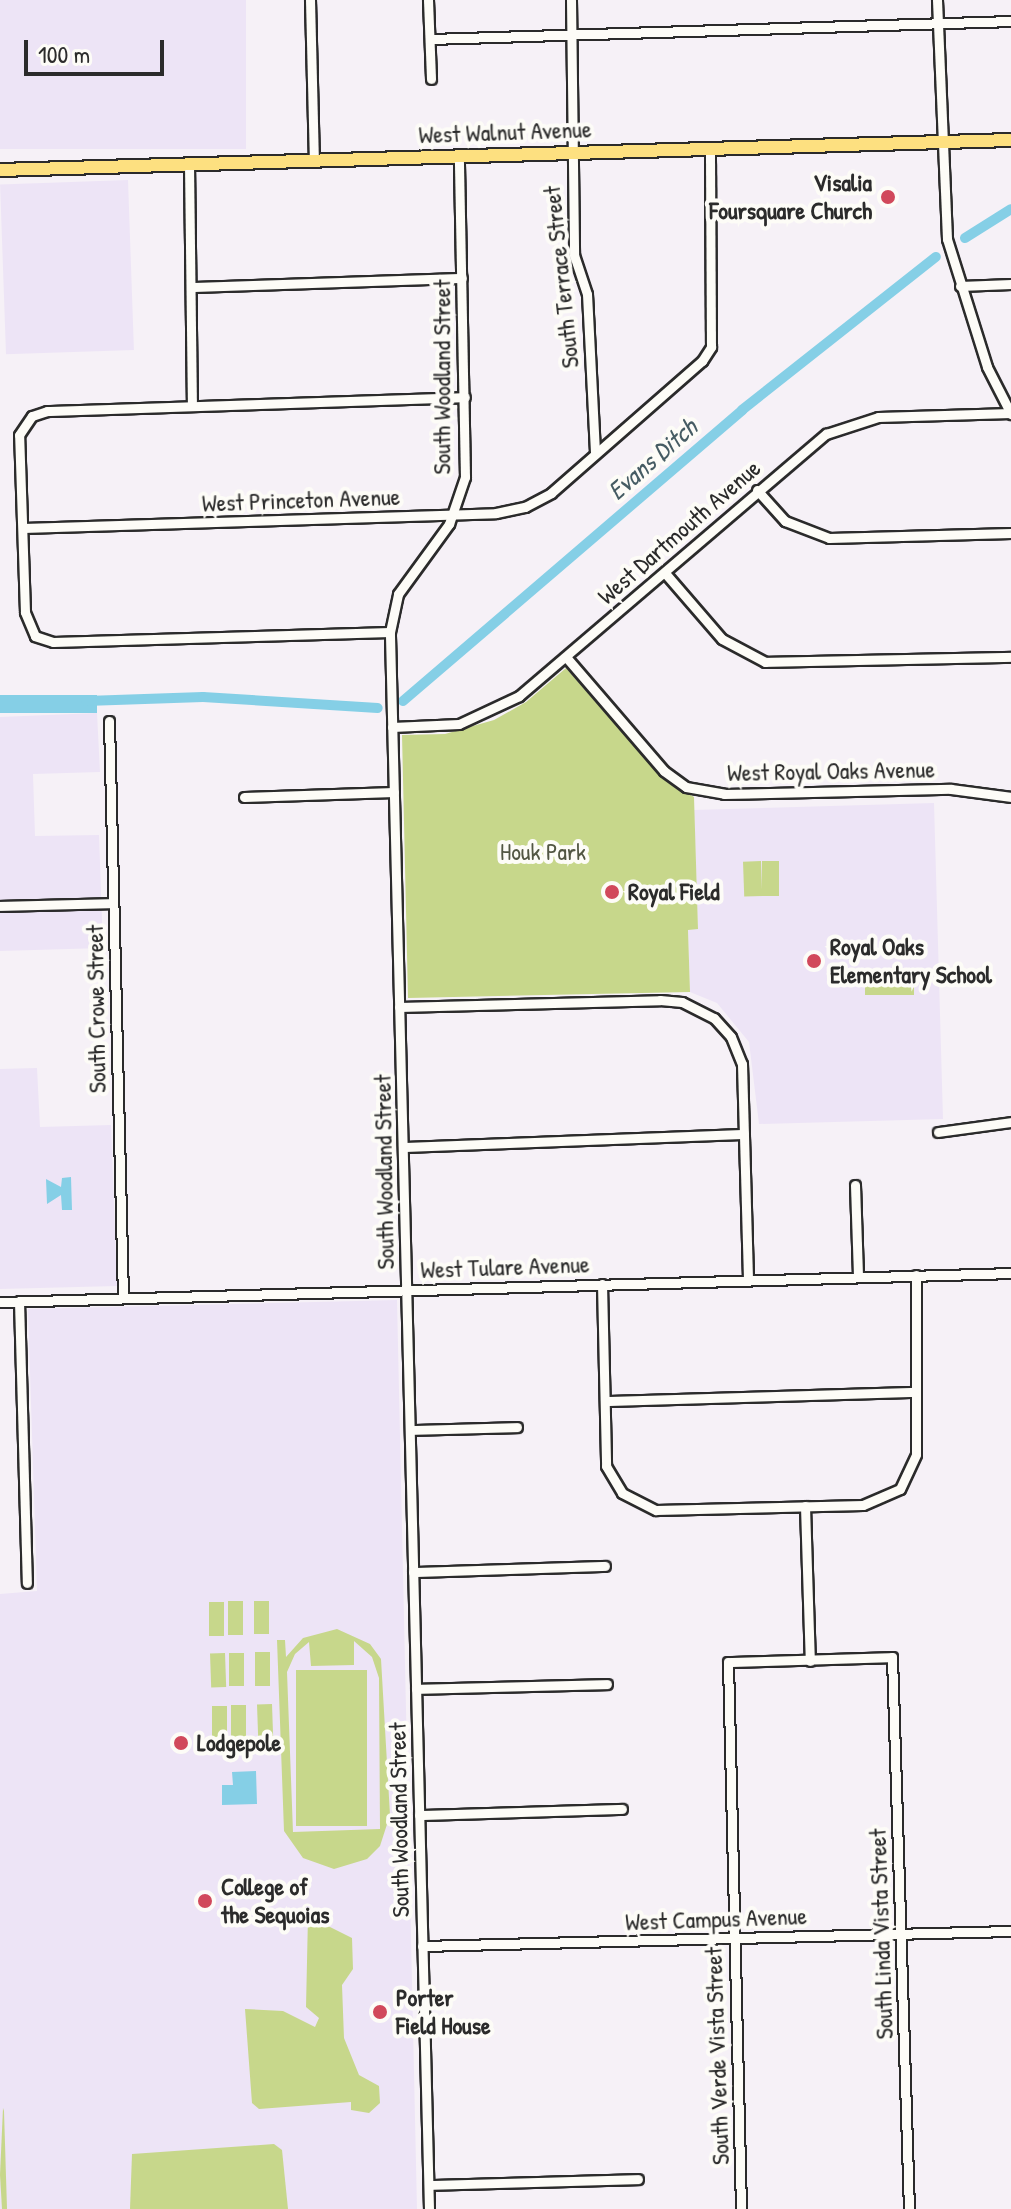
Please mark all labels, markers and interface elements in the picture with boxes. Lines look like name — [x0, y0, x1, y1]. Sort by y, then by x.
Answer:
scale bar — [28, 24, 168, 74]
text: 100 m — [38, 38, 90, 70]
street label: West Walnut Avenue — [418, 115, 592, 149]
place label: Visalia Foursquare Church — [709, 169, 872, 225]
street label: South Terrace Street — [537, 184, 585, 370]
marker: Visalia Foursquare Church — [879, 188, 897, 206]
street label: South Woodland Street — [428, 279, 456, 475]
water label: Evans Ditch — [601, 412, 703, 506]
street label: West Dartmouth Avenue — [592, 454, 766, 610]
street label: West Princeton Avenue — [201, 482, 401, 518]
street label: West Royal Oaks Avenue — [727, 755, 935, 787]
park label: Houk Park — [500, 838, 586, 866]
place label: Royal Field — [628, 878, 720, 906]
marker: Royal Field — [603, 883, 621, 901]
street label: South Crowe Street — [80, 925, 112, 1093]
place label: Royal Oaks Elementary School — [830, 933, 992, 989]
marker: Royal Oaks Elementary School — [805, 952, 823, 970]
street label: South Woodland Street — [368, 1074, 400, 1270]
street label: West Tulare Avenue — [420, 1250, 590, 1284]
street label: South Woodland Street — [383, 1722, 415, 1918]
place label: Lodgepole — [197, 1729, 281, 1757]
marker: Lodgepole — [172, 1734, 190, 1752]
street label: South Linda Vista Street — [863, 1828, 899, 2040]
place label: College of the Sequoias — [221, 1873, 329, 1929]
marker: College of the Sequoias — [196, 1892, 214, 1910]
street label: West Campus Avenue — [625, 1901, 807, 1937]
street label: South Verde Vista Street — [699, 1947, 735, 2165]
place label: Porter Field House — [396, 1984, 490, 2040]
marker: Porter Field House — [371, 2003, 389, 2021]

